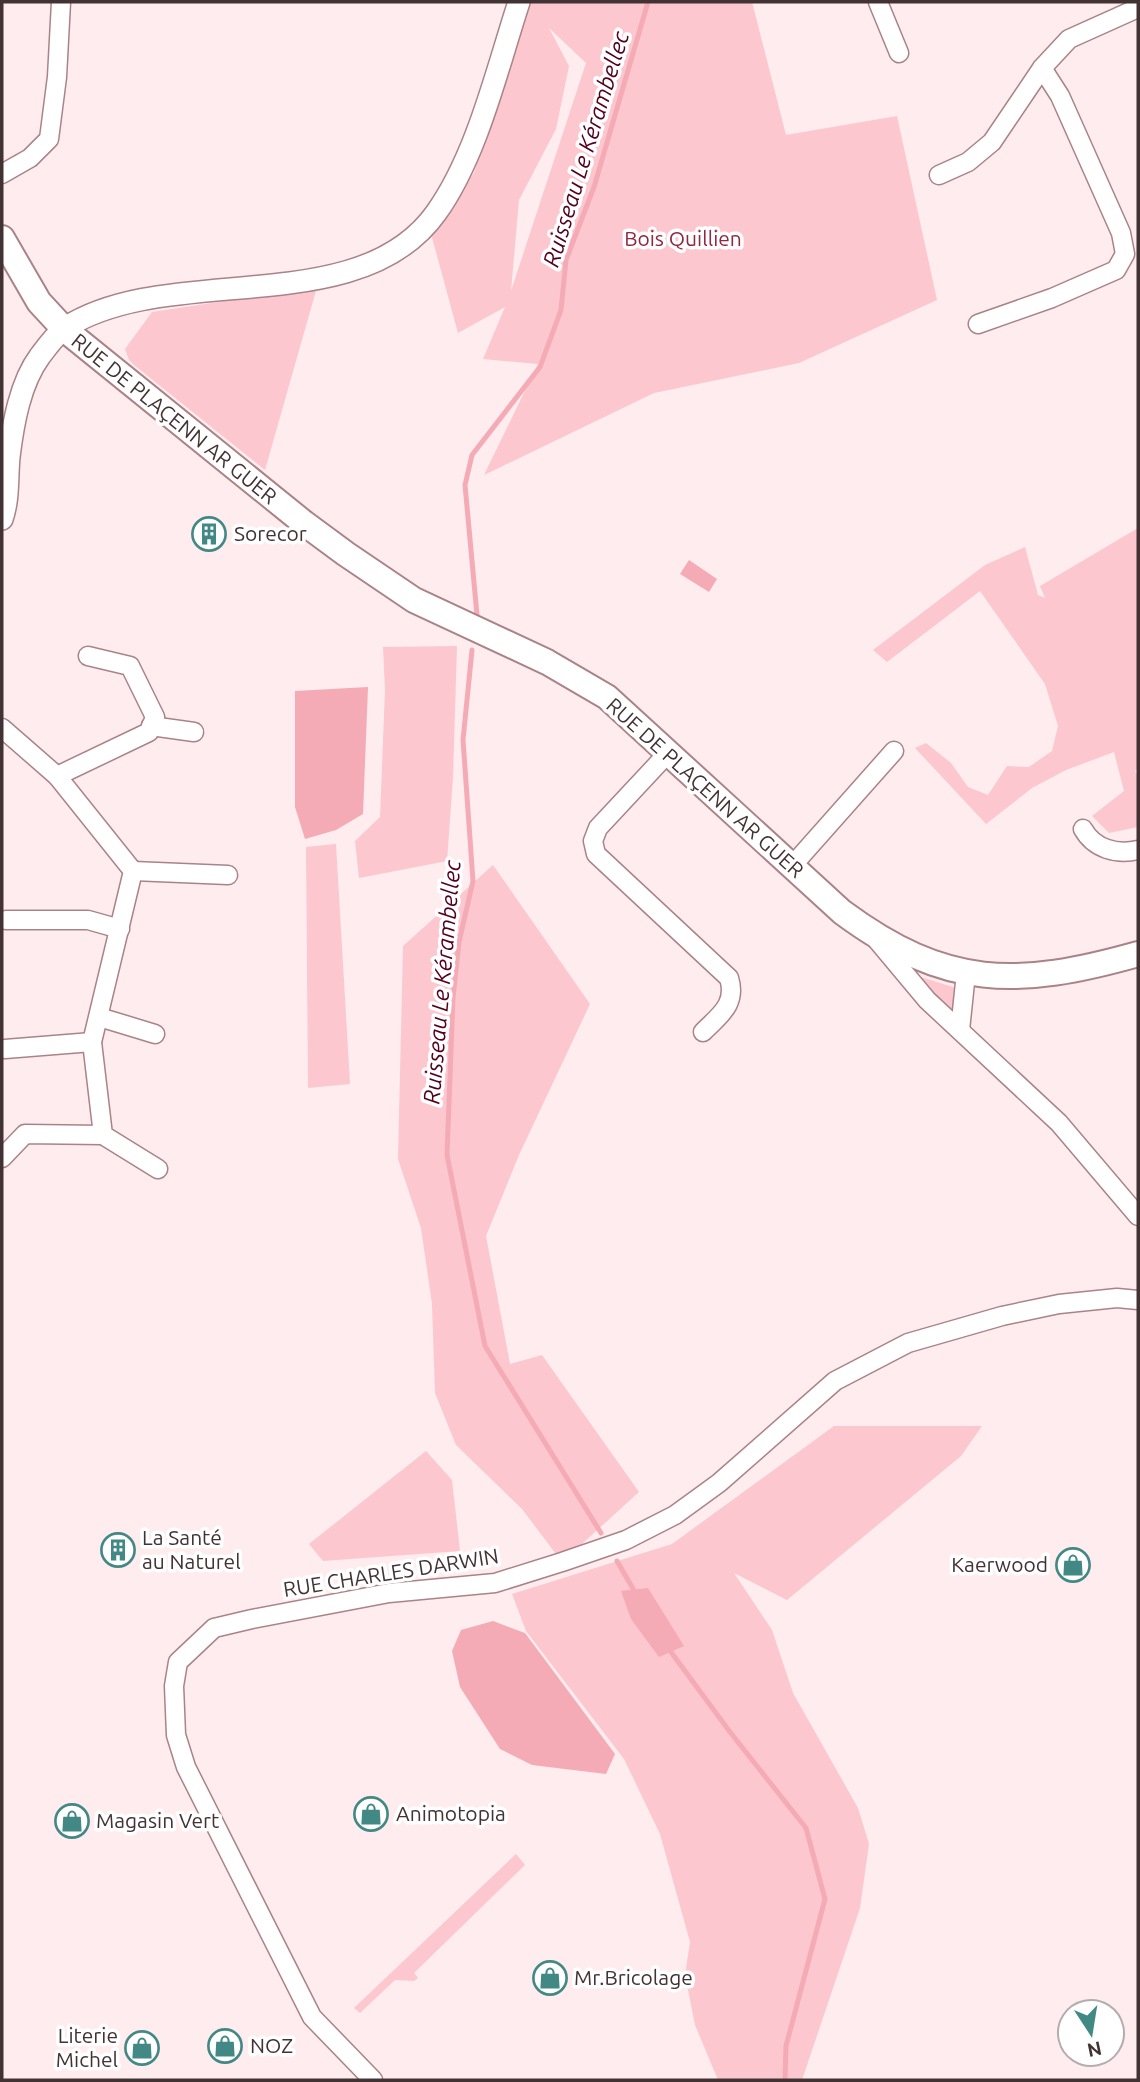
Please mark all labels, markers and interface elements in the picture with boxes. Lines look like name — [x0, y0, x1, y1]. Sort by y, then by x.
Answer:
water label: Ruisseau Le Kérambellec — [538, 28, 633, 270]
park label: Bois Quillien — [624, 226, 742, 250]
street label: RUE DE PLAÇENN AR GUER — [67, 328, 282, 508]
building icon: Sorecor — [190, 515, 228, 553]
place label: Sorecor — [234, 521, 307, 545]
street label: RUE DE PLAÇENN AR GUER — [602, 692, 809, 882]
water label: Ruisseau Le Kérambellec — [418, 859, 465, 1105]
place label: La Santé au Naturel — [142, 1525, 241, 1573]
building icon: La Santé au Naturel — [99, 1531, 137, 1569]
street label: RUE CHARLES DARWIN — [281, 1543, 500, 1601]
shop icon: Kaerwood — [1054, 1546, 1092, 1584]
place label: Kaerwood — [951, 1552, 1048, 1576]
shop icon: Animotopia — [352, 1795, 390, 1833]
place label: Animotopia — [396, 1801, 506, 1825]
shop icon: Magasin Vert — [53, 1802, 91, 1840]
place label: Magasin Vert — [96, 1808, 219, 1832]
shop icon: Mr.Bricolage — [531, 1959, 569, 1997]
place label: Mr.Bricolage — [574, 1965, 693, 1989]
north arrow — [1056, 1998, 1126, 2068]
place label: Literie Michel — [56, 2023, 118, 2071]
shop icon: NOZ — [206, 2027, 244, 2065]
shop icon: Literie Michel — [123, 2029, 161, 2067]
place label: NOZ — [250, 2033, 293, 2057]
text: N — [1085, 2037, 1104, 2062]

